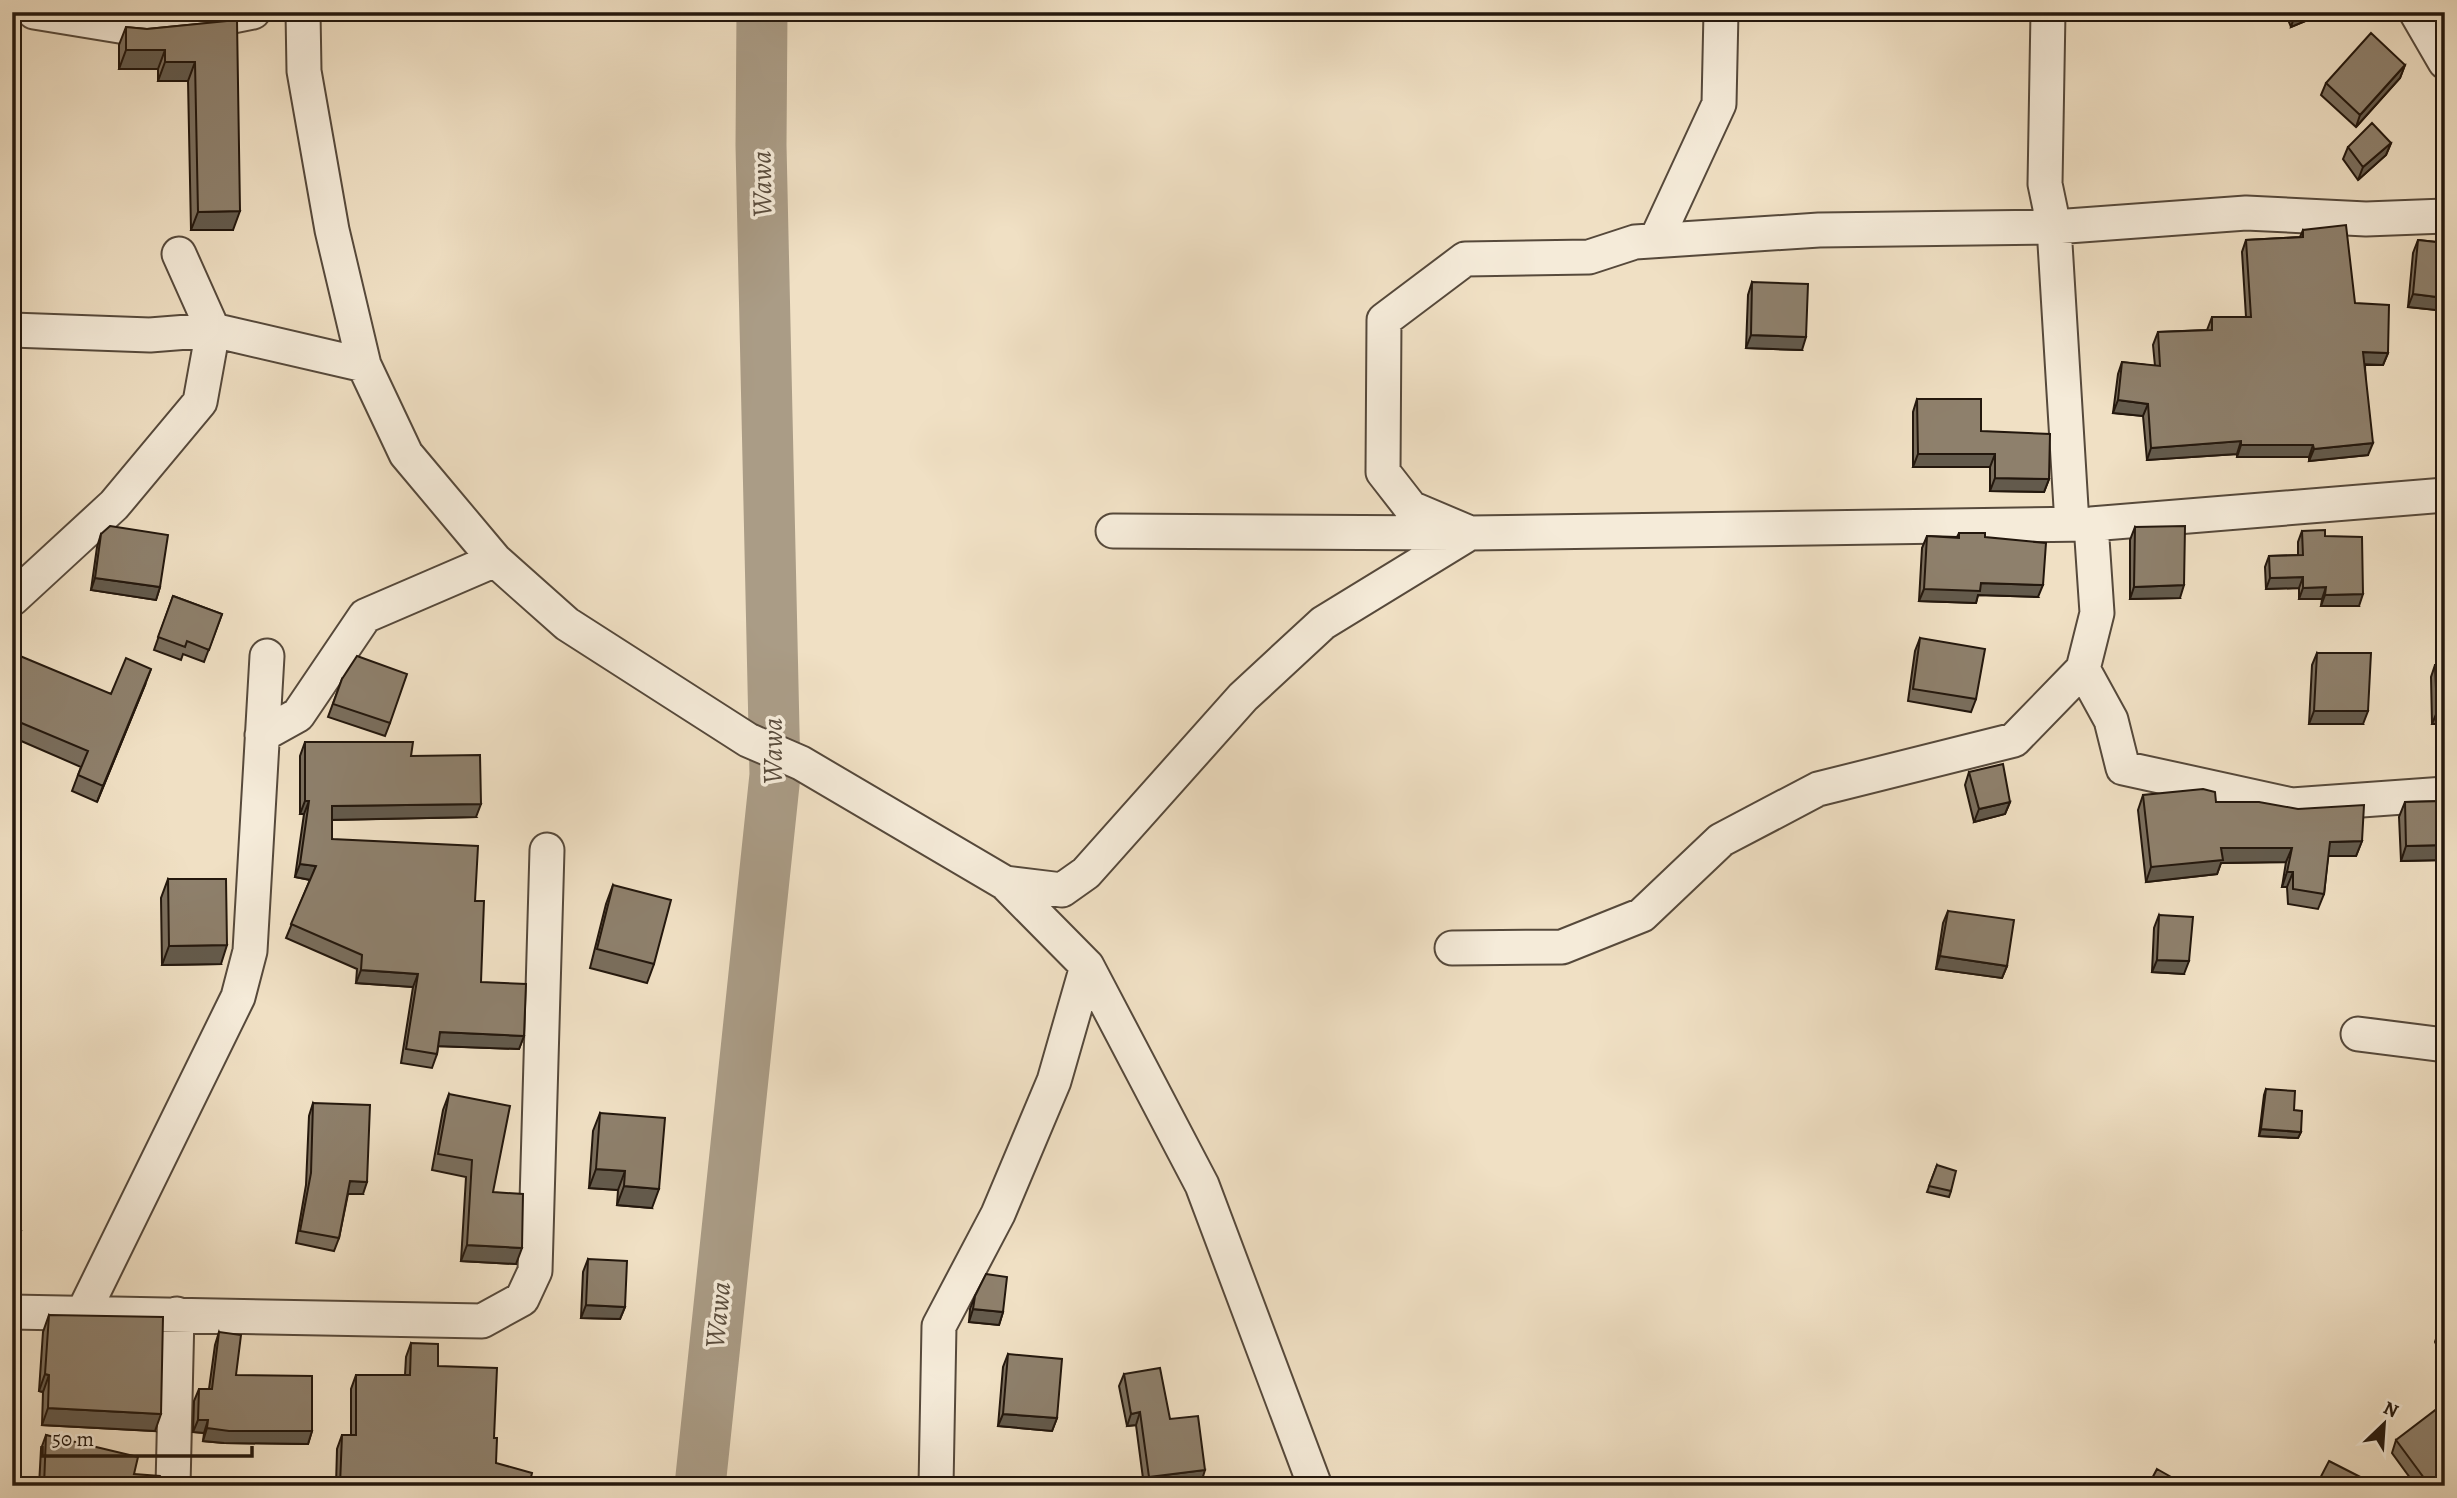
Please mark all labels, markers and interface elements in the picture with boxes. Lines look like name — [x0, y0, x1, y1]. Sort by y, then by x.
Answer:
water label: Wawa — [742, 150, 782, 217]
water label: Wawa — [754, 718, 792, 784]
water label: Wawa — [696, 1280, 740, 1350]
north arrow — [2348, 1390, 2418, 1460]
text: N — [2379, 1395, 2403, 1424]
scale bar — [42, 1414, 252, 1458]
text: 50 m — [52, 1425, 94, 1453]

